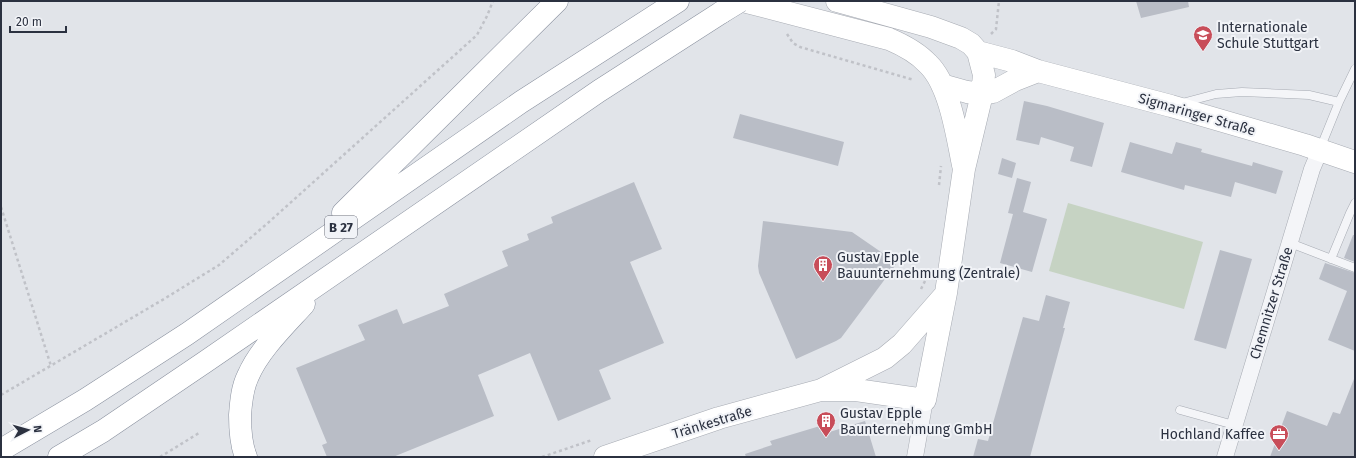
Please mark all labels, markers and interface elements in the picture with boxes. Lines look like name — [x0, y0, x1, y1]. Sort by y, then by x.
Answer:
scale bar — [10, 8, 66, 34]
text: 20 m — [16, 15, 42, 29]
place label: Internationale Schule Stuttgart — [1217, 19, 1320, 52]
school or university icon: Internationale Schule Stuttgart — [1192, 24, 1214, 52]
street label: Sigmaringer Straße — [1136, 90, 1257, 139]
road number: B 27 — [325, 216, 357, 238]
street label: Chemnitzer Straße — [1246, 245, 1297, 361]
place label: Gustav Epple Bauunternehmung (Zentrale) — [837, 249, 1020, 282]
building icon: Gustav Epple Bauunternehmung (Zentrale) — [812, 254, 834, 282]
street label: Tränkestraße — [670, 402, 754, 443]
place label: Gustav Epple Baunternehmung GmbH — [840, 405, 992, 438]
north arrow — [8, 410, 48, 450]
building icon: Gustav Epple Baunternehmung GmbH — [815, 410, 837, 438]
office icon: Hochland Kaffee — [1268, 423, 1290, 451]
text: N — [31, 425, 44, 433]
place label: Hochland Kaffee — [1160, 426, 1265, 443]

